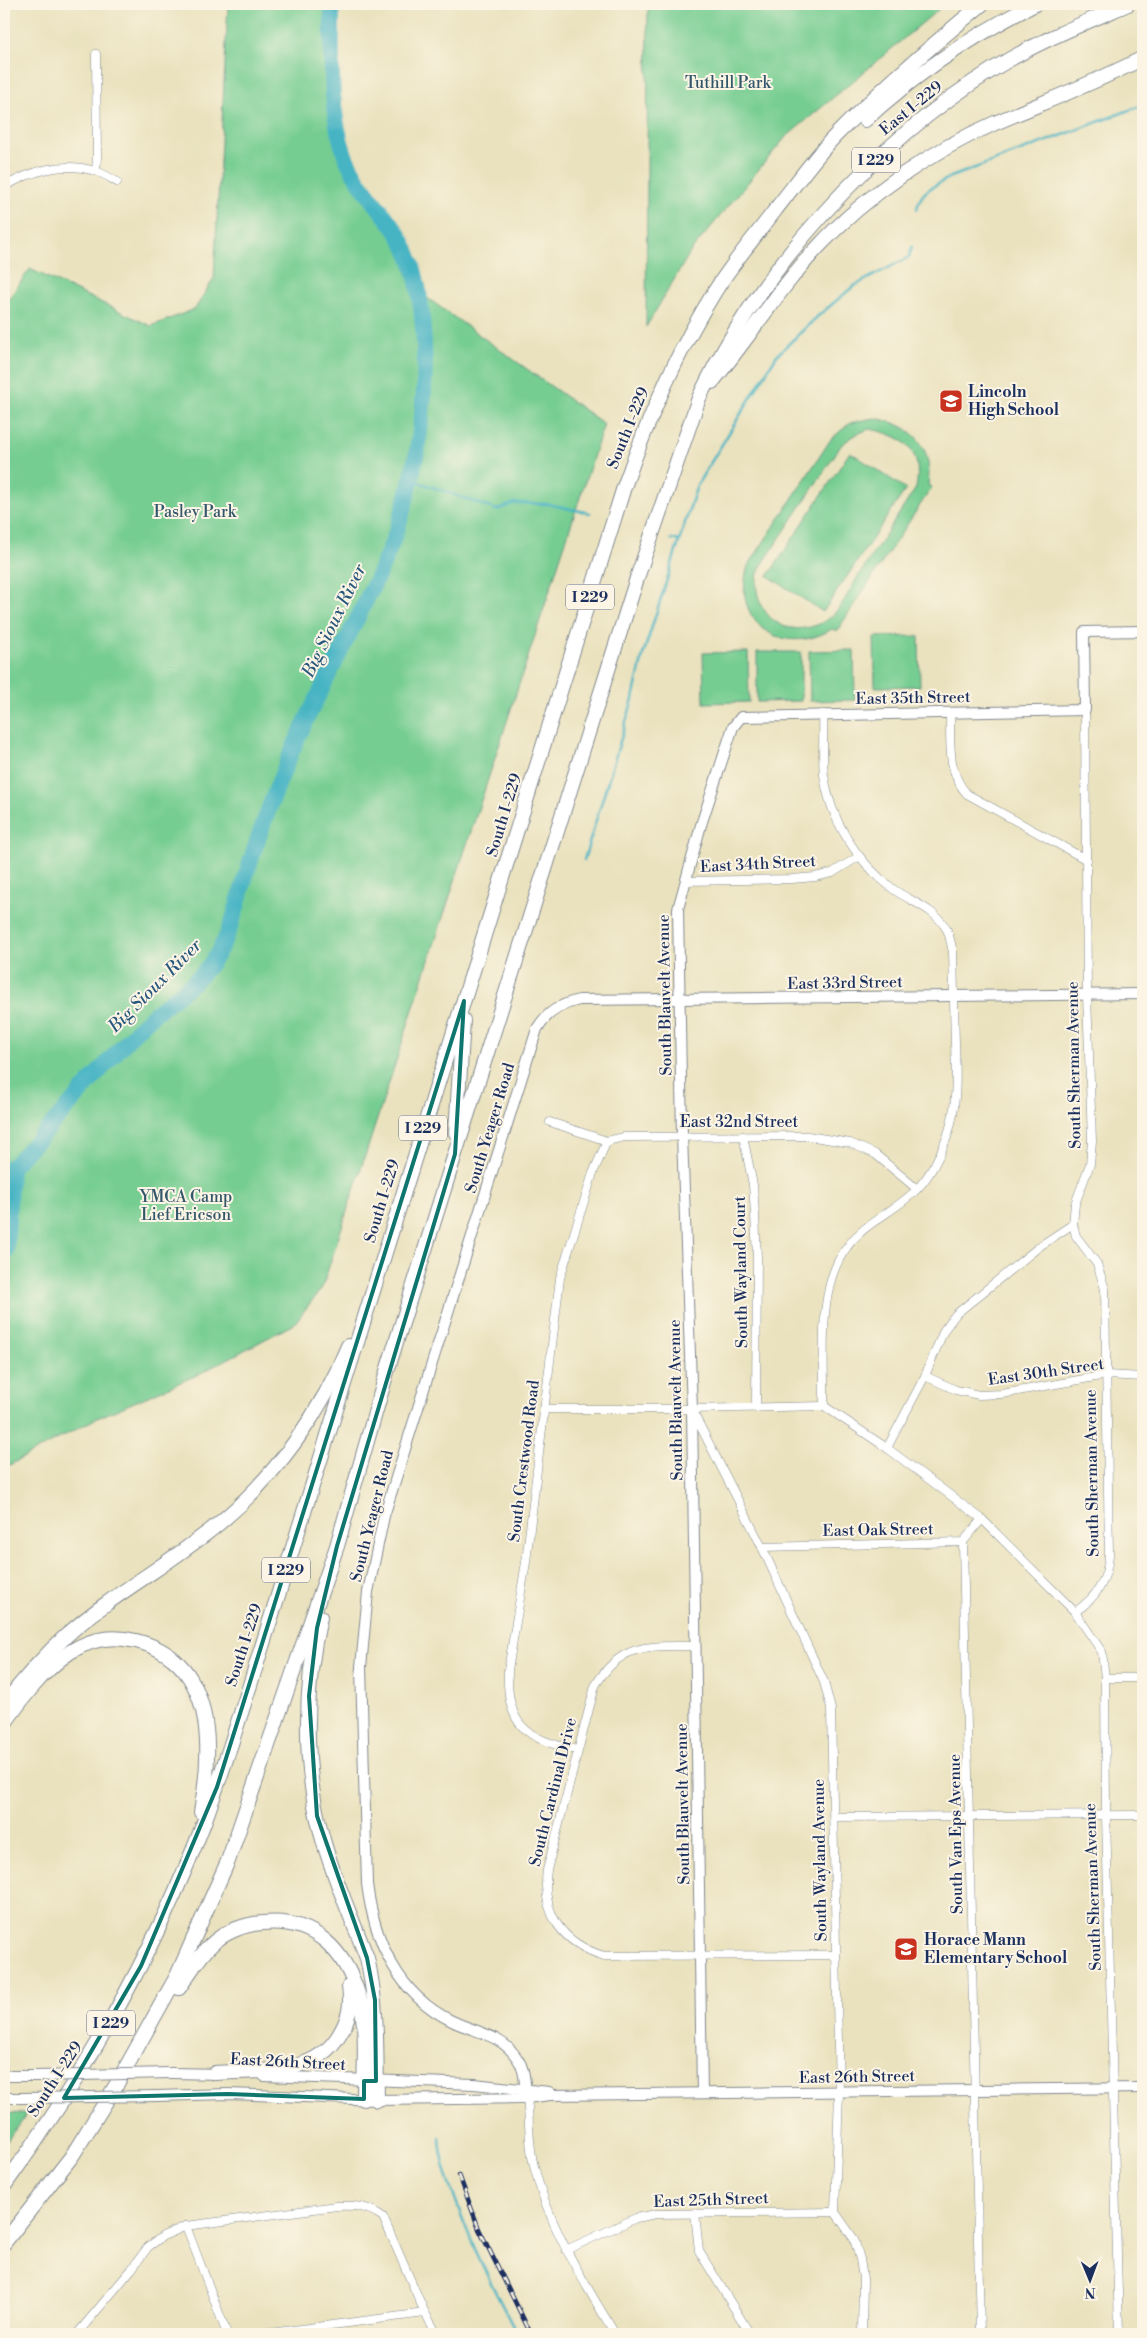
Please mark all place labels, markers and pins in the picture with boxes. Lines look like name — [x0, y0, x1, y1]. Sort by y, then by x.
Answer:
place label: Lincoln High School — [968, 382, 1060, 420]
school or university icon: Lincoln High School — [938, 388, 964, 414]
place label: Horace Mann Elementary School — [924, 1930, 1068, 1968]
school or university icon: Horace Mann Elementary School — [893, 1936, 919, 1962]

